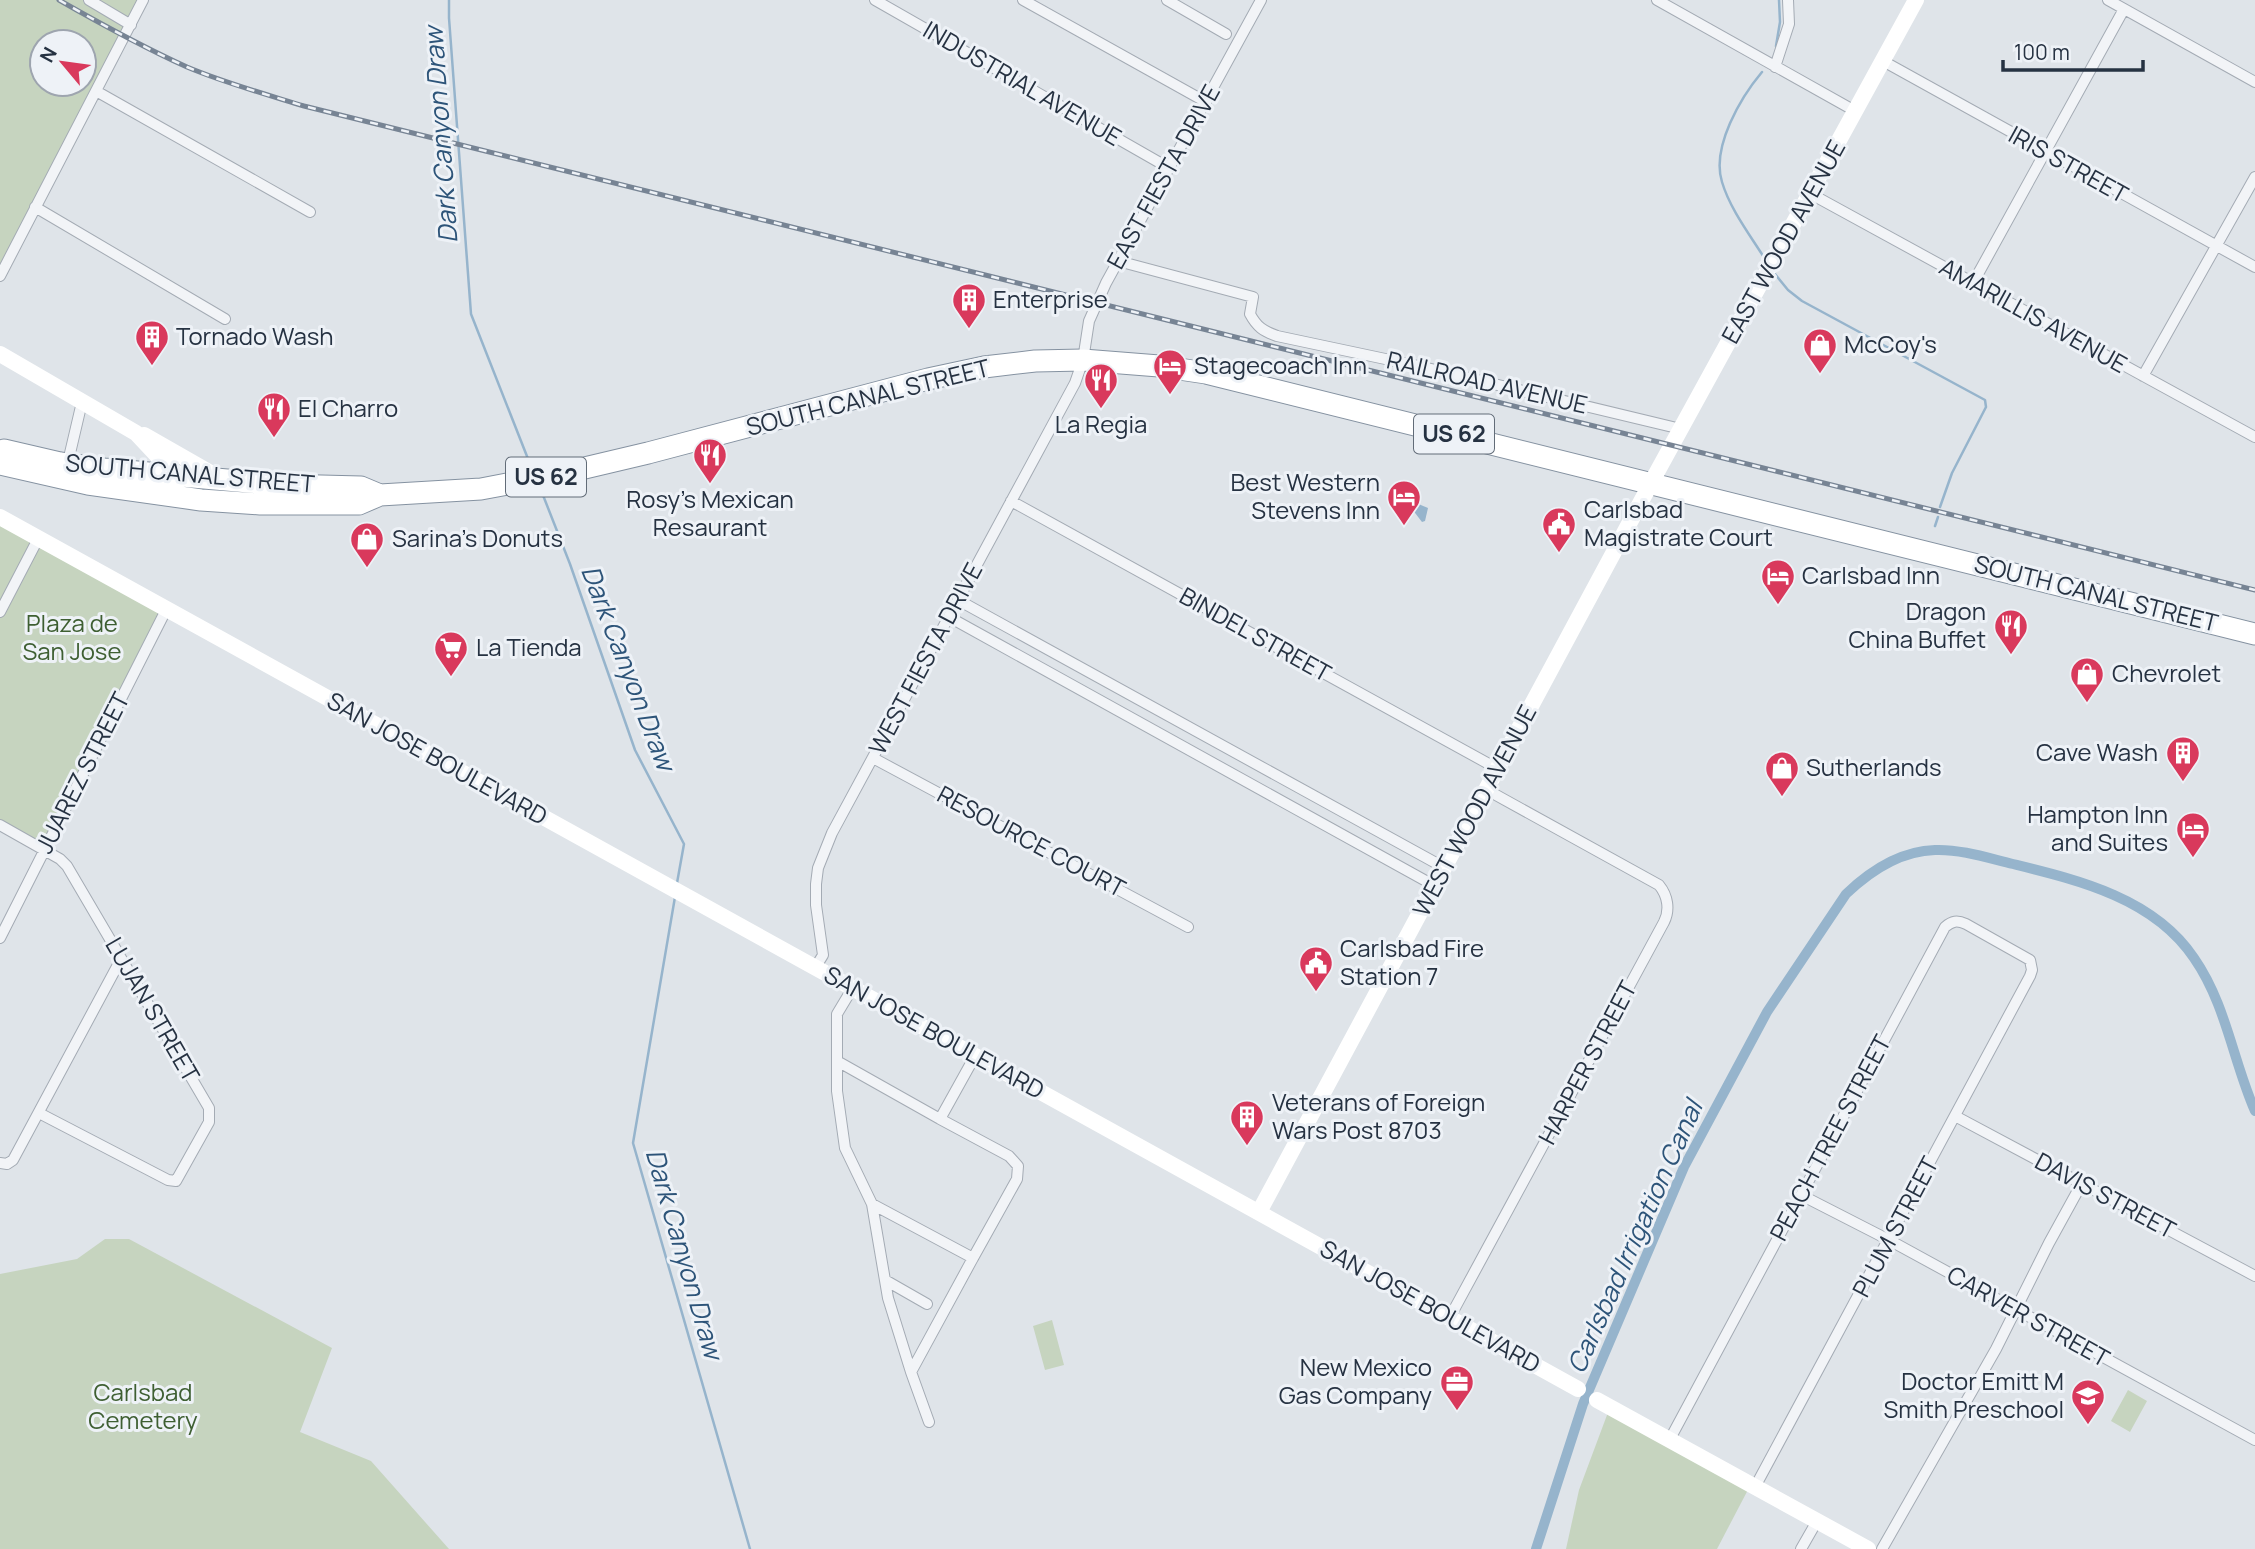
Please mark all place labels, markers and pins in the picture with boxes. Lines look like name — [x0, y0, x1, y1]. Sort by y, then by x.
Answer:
building icon: Enterprise — [950, 281, 988, 330]
place label: Enterprise — [993, 282, 1108, 315]
building icon: Tornado Wash — [133, 318, 171, 367]
place label: Tornado Wash — [176, 319, 334, 352]
shop icon: McCoy's — [1801, 326, 1839, 375]
place label: McCoy's — [1844, 327, 1937, 360]
hotel icon: Stagecoach Inn — [1151, 347, 1189, 396]
place label: Stagecoach Inn — [1194, 348, 1367, 381]
restaurant icon: La Regia — [1082, 361, 1120, 410]
restaurant icon: El Charro — [255, 390, 293, 439]
place label: El Charro — [298, 391, 398, 424]
place label: La Regia — [1055, 407, 1147, 440]
restaurant icon: Rosy's Mexican Resaurant — [691, 436, 729, 485]
place label: Best Western Stevens Inn — [1231, 465, 1380, 526]
hotel icon: Best Western Stevens Inn — [1385, 478, 1423, 527]
place label: Rosy's Mexican Resaurant — [626, 482, 794, 543]
place label: Carlsbad Magistrate Court — [1584, 492, 1773, 553]
public building icon: Carlsbad Magistrate Court — [1540, 505, 1578, 554]
shop icon: Sarina's Donuts — [348, 520, 386, 569]
place label: Sarina's Donuts — [392, 521, 563, 554]
hotel icon: Carlsbad Inn — [1759, 557, 1797, 606]
place label: Carlsbad Inn — [1802, 558, 1940, 591]
place label: Dragon China Buffet — [1849, 594, 1986, 655]
restaurant icon: Dragon China Buffet — [1992, 607, 2030, 656]
supermarket icon: La Tienda — [432, 629, 470, 678]
place label: La Tienda — [476, 630, 582, 663]
shop icon: Chevrolet — [2068, 655, 2106, 704]
place label: Chevrolet — [2112, 656, 2221, 689]
building icon: Cave Wash — [2164, 734, 2202, 783]
place label: Cave Wash — [2036, 735, 2158, 768]
shop icon: Sutherlands — [1763, 749, 1801, 798]
place label: Sutherlands — [1806, 750, 1942, 783]
place label: Hampton Inn and Suites — [2027, 797, 2168, 858]
hotel icon: Hampton Inn and Suites — [2174, 810, 2212, 859]
place label: Carlsbad Fire Station 7 — [1340, 931, 1484, 992]
public building icon: Carlsbad Fire Station 7 — [1297, 944, 1335, 993]
place label: Veterans of Foreign Wars Post 8703 — [1272, 1085, 1485, 1146]
building icon: Veterans of Foreign Wars Post 8703 — [1228, 1098, 1266, 1147]
place label: New Mexico Gas Company — [1279, 1350, 1432, 1411]
office icon: New Mexico Gas Company — [1438, 1363, 1476, 1412]
place label: Doctor Emitt M Smith Preschool — [1884, 1364, 2064, 1425]
school or university icon: Doctor Emitt M Smith Preschool — [2069, 1377, 2107, 1426]

